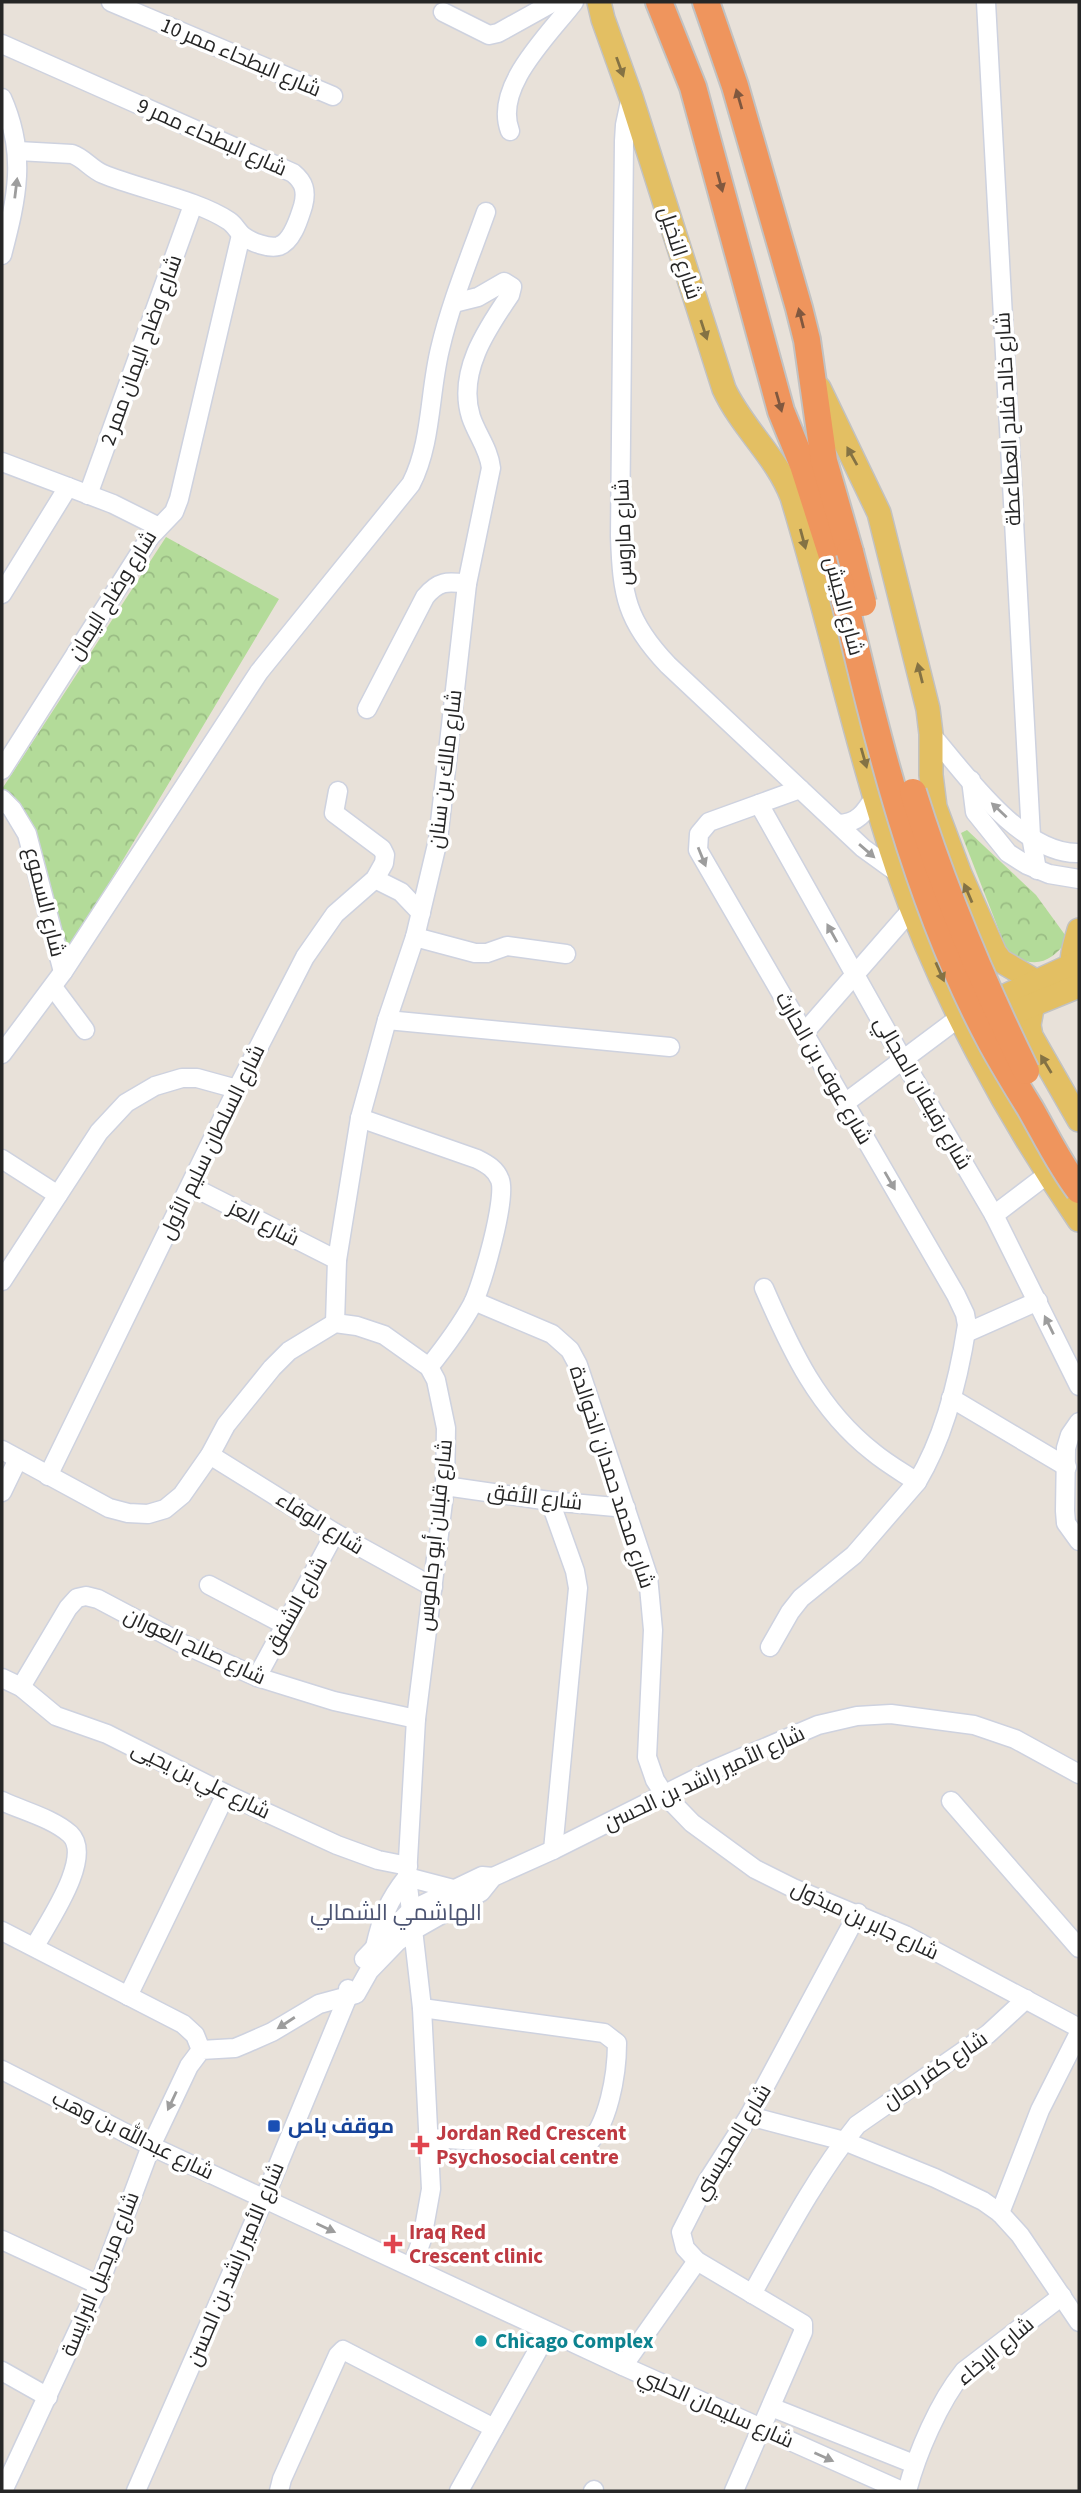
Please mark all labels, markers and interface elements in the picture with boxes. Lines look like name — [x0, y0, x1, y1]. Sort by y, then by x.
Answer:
street label: شارع البطحاء ممر 10 — [156, 10, 326, 104]
one-way arrow — [615, 56, 626, 77]
one-way arrow — [733, 88, 744, 110]
street label: شارع البطحاء ممر 9 — [132, 90, 292, 184]
one-way arrow — [715, 171, 726, 193]
one-way arrow — [10, 177, 21, 199]
street label: شارع النخيل — [651, 203, 709, 303]
street label: شارع وضاح اليمان ممر 2 — [93, 250, 189, 450]
one-way arrow — [795, 307, 806, 329]
street label: شارع خالد فلاح العطاعطة — [987, 311, 1029, 527]
one-way arrow — [700, 320, 710, 341]
one-way arrow — [774, 392, 784, 413]
one-way arrow — [847, 446, 859, 466]
street label: شارع ماروس — [606, 478, 640, 586]
street label: شارع وضاح اليمان — [60, 524, 164, 666]
one-way arrow — [798, 528, 809, 550]
street label: شارع الجيش — [816, 553, 872, 659]
one-way arrow — [914, 662, 925, 684]
street label: شارع مالك بن سنان — [420, 688, 470, 850]
one-way arrow — [859, 748, 869, 769]
one-way arrow — [991, 802, 1008, 818]
one-way arrow — [858, 843, 875, 858]
street label: شارع السموع — [17, 844, 73, 960]
one-way arrow — [696, 847, 708, 867]
one-way arrow — [962, 883, 974, 903]
one-way arrow — [826, 924, 838, 943]
one-way arrow — [934, 962, 946, 982]
street label: شارع عوف بن الحارث — [768, 986, 880, 1150]
street label: شارع رفيفان المجالي — [866, 1011, 979, 1176]
street label: شارع السلطان سليم الأول — [152, 1039, 272, 1245]
one-way arrow — [1040, 1054, 1052, 1073]
one-way arrow — [884, 1171, 896, 1190]
street label: شارع العز — [222, 1192, 305, 1254]
one-way arrow — [1044, 1315, 1055, 1335]
street label: شارع محمد حمدان الخوالدة — [562, 1362, 662, 1592]
street label: شارع قبلان أبو جاموس — [410, 1438, 460, 1632]
street label: شارع الأفق — [486, 1476, 584, 1518]
street label: شارع الوفاء — [270, 1484, 370, 1562]
street label: شارع الشفق — [257, 1551, 335, 1659]
street label: شارع صالح العوران — [119, 1600, 271, 1692]
street label: شارع الأمير راشد بن الحسن — [598, 1718, 810, 1838]
street label: شارع علي بن يحيى — [126, 1733, 275, 1828]
street label: شارع جابر بن مبذول — [786, 1873, 944, 1967]
district label: الهاشمي الشمالي — [310, 1896, 482, 1930]
one-way arrow — [277, 2016, 296, 2029]
street label: شارع كفر رمان — [876, 2024, 994, 2116]
street label: شارع المحيسني — [685, 2078, 779, 2206]
street label: شارع عبدالله بن وهب — [47, 2083, 219, 2187]
one-way arrow — [166, 2091, 178, 2111]
place label: موقف باص — [288, 2111, 394, 2141]
marker: موقف باص — [266, 2118, 282, 2134]
place label: Jordan Red Crescent Psychosocial centre — [436, 2118, 626, 2172]
marker: Jordan Red Crescent Psychosocial centre — [410, 2135, 430, 2155]
street label: شارع الأمير راشد بن الحسن — [178, 2157, 292, 2371]
street label: شارع مريحيل البرايسة — [53, 2187, 147, 2361]
place label: Iraq Red Crescent clinic — [409, 2217, 543, 2271]
one-way arrow — [316, 2222, 336, 2233]
marker: Iraq Red Crescent clinic — [383, 2234, 403, 2254]
street label: شارع الإخاء — [950, 2310, 1040, 2392]
place label: Chicago Complex — [495, 2326, 654, 2356]
marker: Chicago Complex — [473, 2333, 489, 2349]
street label: شارع سليمان الحلبي — [633, 2360, 799, 2457]
one-way arrow — [814, 2451, 834, 2463]

